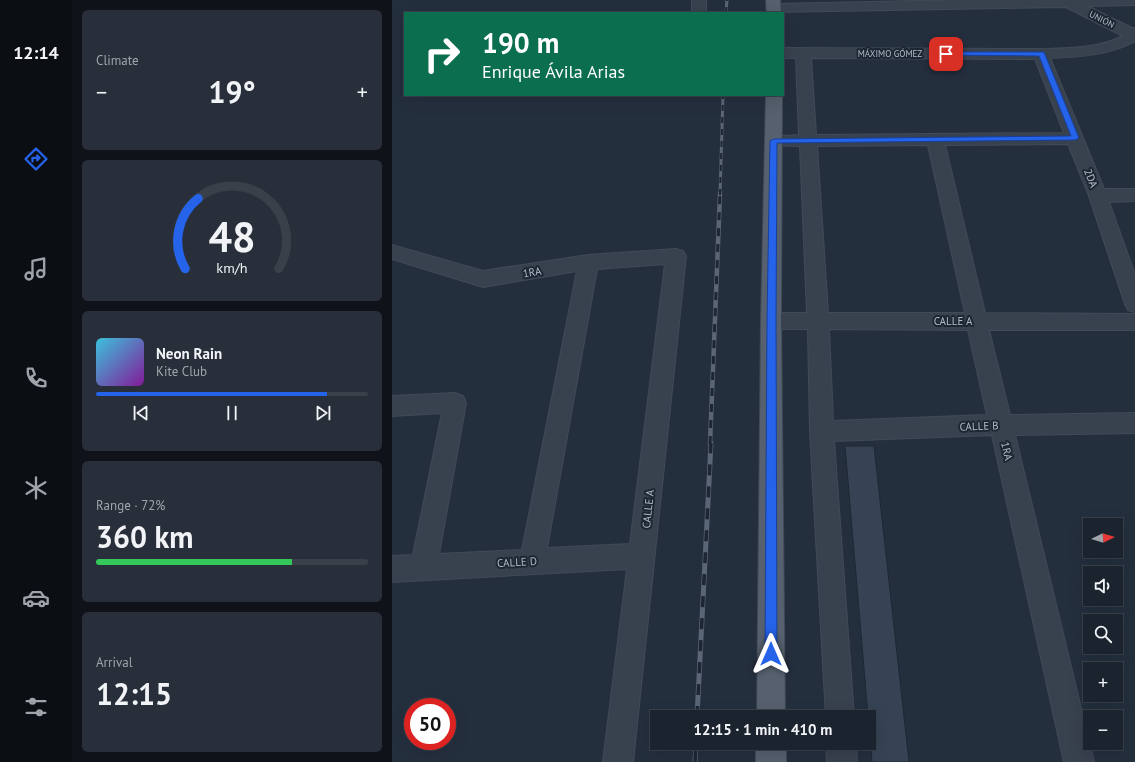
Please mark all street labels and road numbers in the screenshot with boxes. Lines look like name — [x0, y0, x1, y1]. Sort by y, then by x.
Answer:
street label: UNIÓN — [1088, 8, 1116, 30]
street label: MÁXIMO GÓMEZ — [858, 48, 922, 59]
street label: 2DA — [1081, 166, 1101, 190]
street label: 1RA — [522, 264, 543, 280]
street label: CALLE A — [934, 314, 973, 328]
street label: CALLE B — [959, 418, 999, 434]
street label: 1RA — [998, 440, 1016, 462]
street label: CALLE A — [639, 488, 657, 529]
street label: CALLE D — [497, 554, 537, 570]

